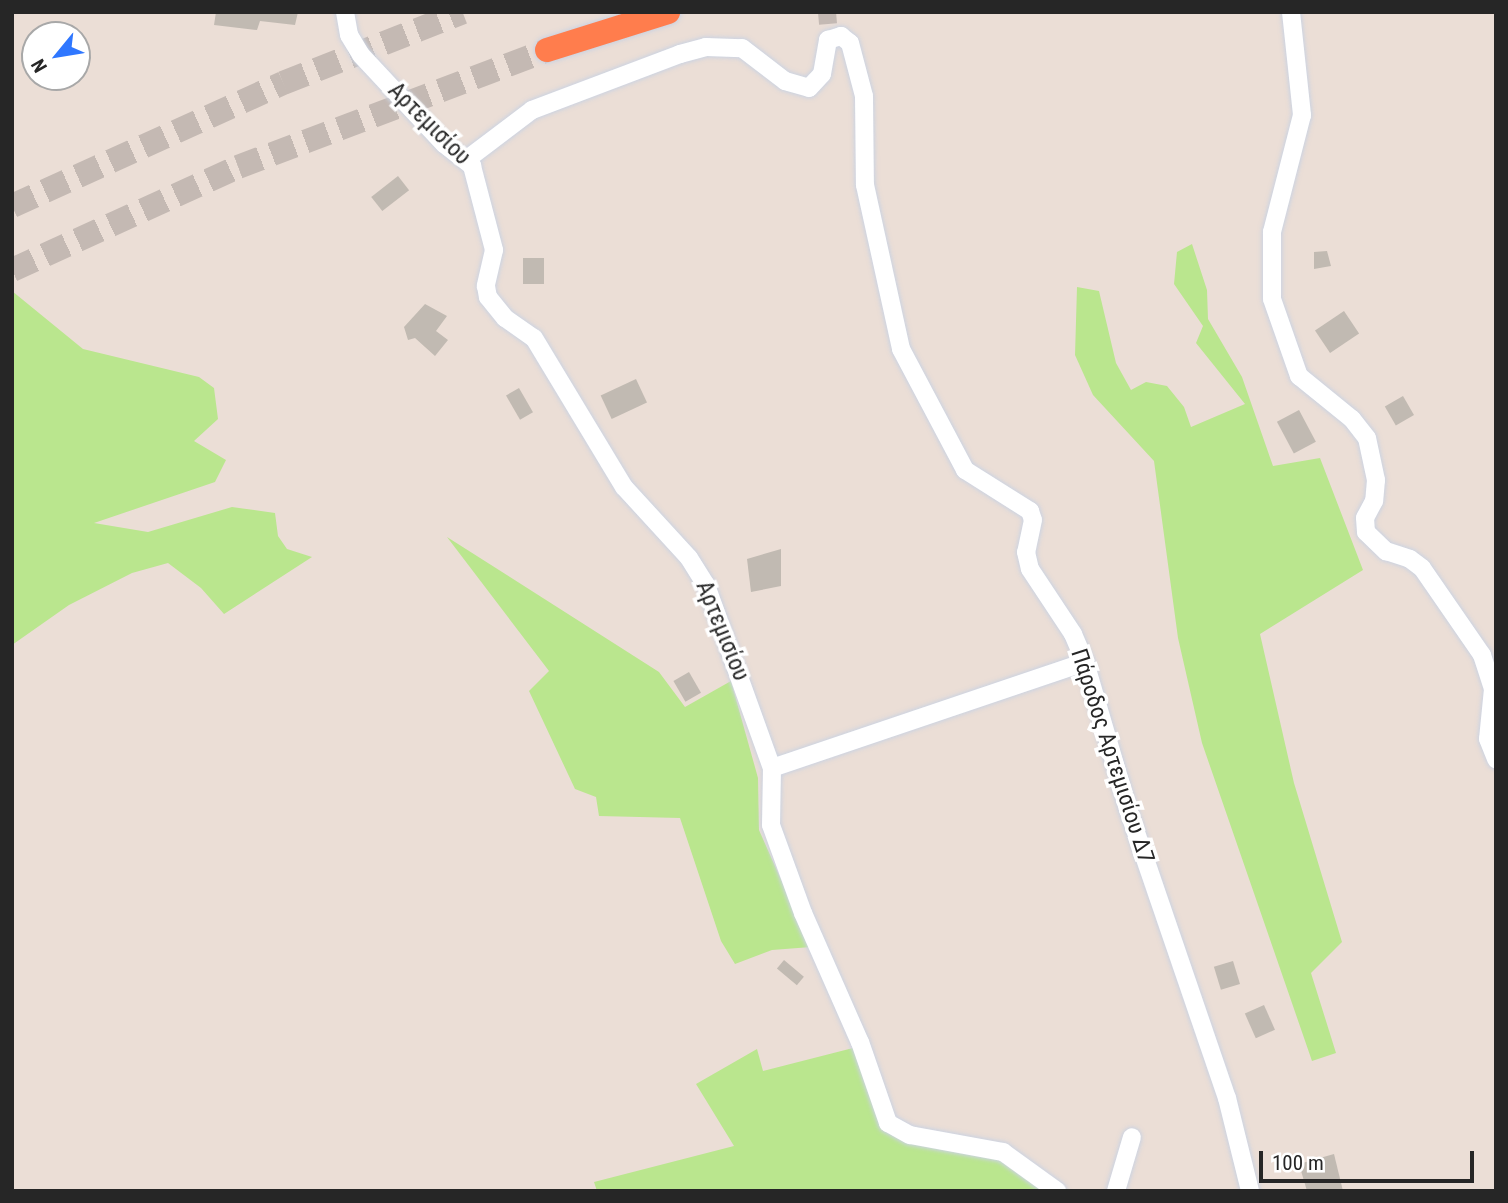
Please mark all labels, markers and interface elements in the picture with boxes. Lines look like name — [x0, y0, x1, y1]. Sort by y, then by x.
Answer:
north arrow — [21, 21, 91, 91]
text: N — [26, 55, 52, 77]
street label: Αρτεμισίου — [382, 77, 476, 171]
street label: Αρτεμισίου — [690, 577, 754, 685]
street label: Πάροδος Αρτεμισίου Δ7 — [1064, 645, 1160, 867]
scale bar — [1263, 1136, 1478, 1180]
text: 100 m — [1272, 1151, 1324, 1175]

